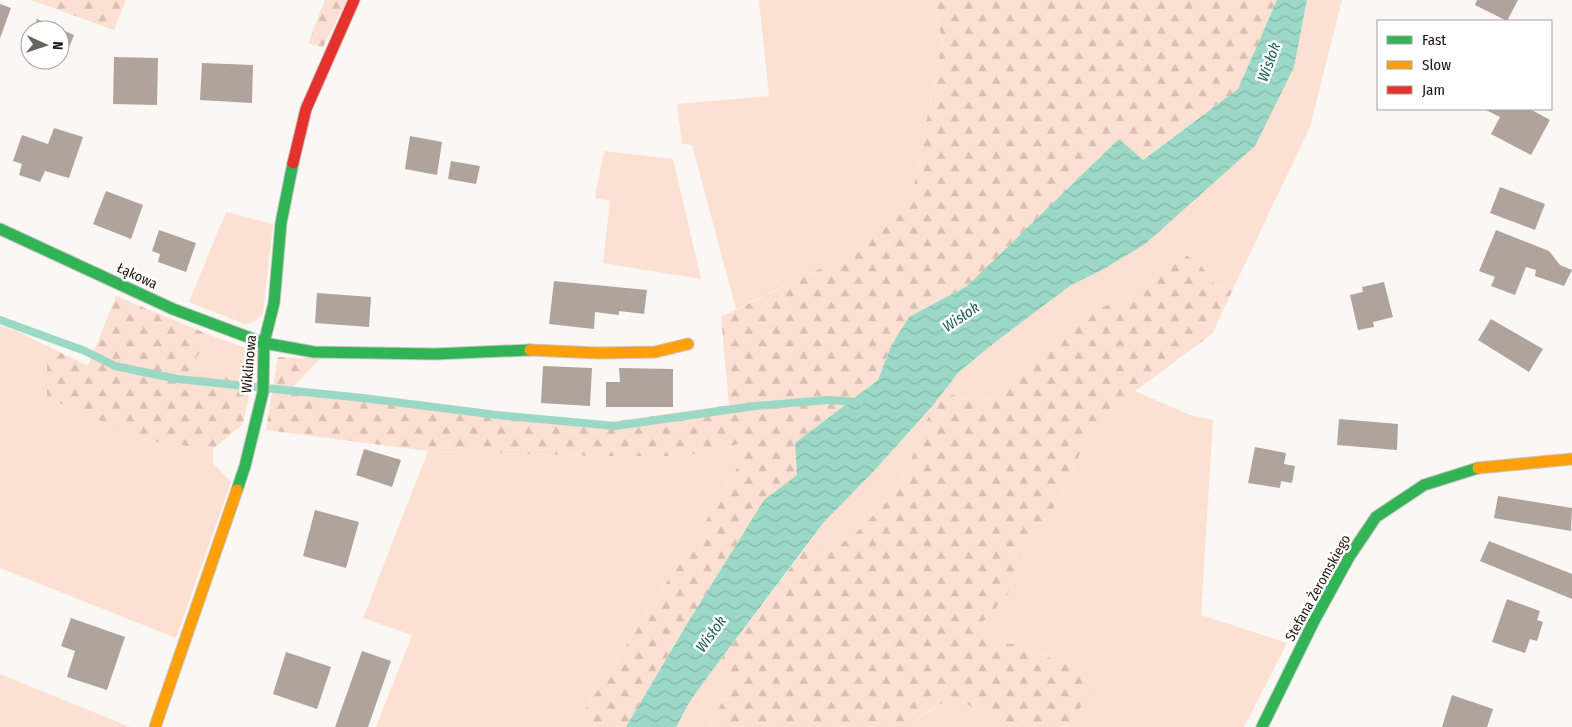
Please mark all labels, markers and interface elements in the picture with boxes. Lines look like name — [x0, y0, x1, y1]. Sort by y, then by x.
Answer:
north arrow — [20, 20, 70, 70]
legend — [1377, 20, 1552, 110]
text: Fast — [1422, 31, 1446, 49]
water label: Wisłok — [1254, 39, 1285, 84]
text: N — [49, 41, 66, 50]
text: Slow — [1422, 56, 1451, 74]
text: Jam — [1422, 81, 1445, 99]
street label: Łąkowa — [114, 259, 160, 293]
water label: Wisłok — [939, 298, 983, 336]
street label: Wiklinowa — [238, 334, 260, 394]
street label: Stefana Żeromskiego — [1282, 532, 1354, 644]
water label: Wisłok — [692, 612, 730, 656]

